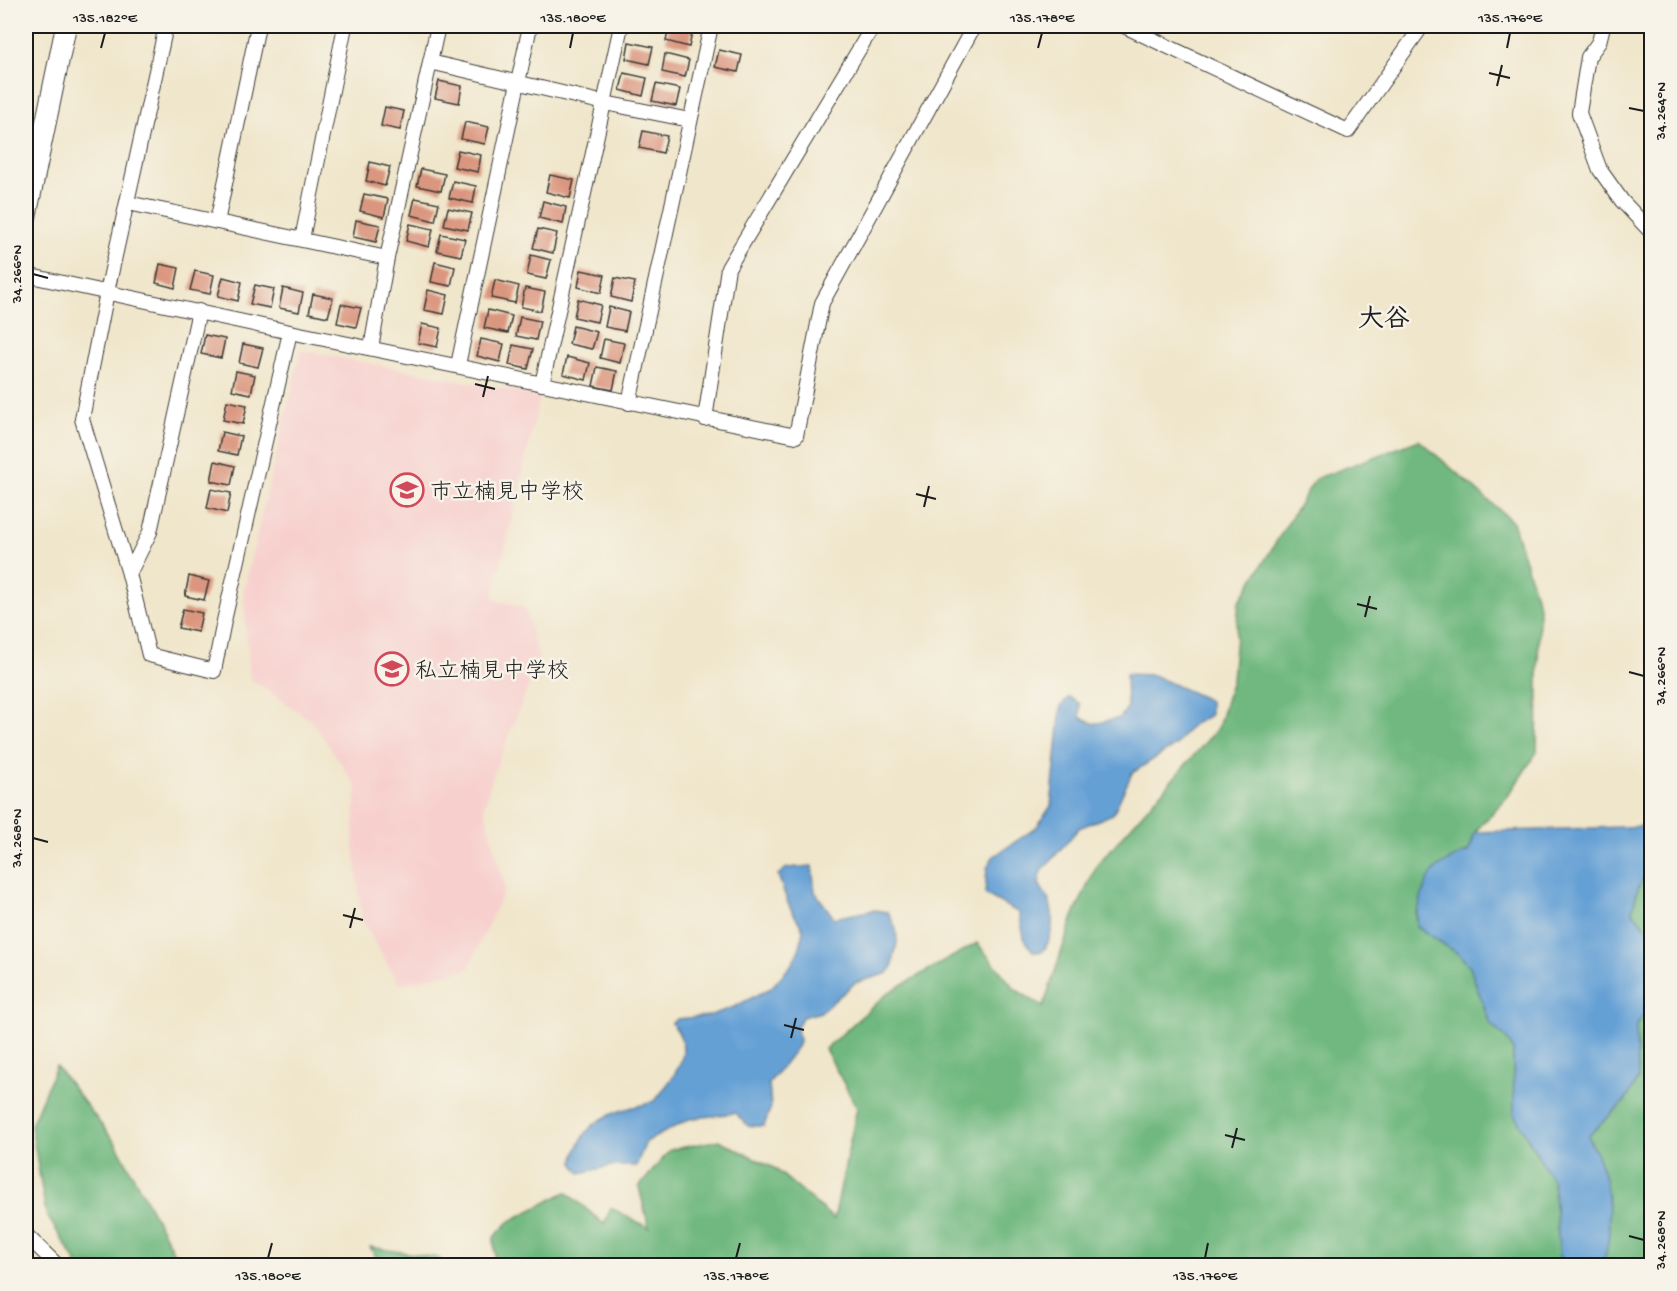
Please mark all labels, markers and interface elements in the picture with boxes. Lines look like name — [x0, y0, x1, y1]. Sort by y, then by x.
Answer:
text: 135.182°E — [72, 10, 138, 28]
text: 135.180°E — [539, 10, 606, 28]
text: 135.178°E — [1009, 10, 1075, 28]
text: 135.176°E — [1477, 10, 1543, 28]
text: 34.264°N — [1653, 82, 1671, 141]
text: 34.266°N — [9, 244, 27, 304]
district label: 大谷 — [1358, 305, 1410, 337]
school or university icon: 市立楠見中学校 — [389, 472, 425, 508]
place label: 市立楠見中学校 — [430, 479, 584, 507]
text: 34.266°N — [1653, 646, 1671, 706]
school or university icon: 私立楠見中学校 — [374, 651, 410, 687]
place label: 私立楠見中学校 — [415, 658, 569, 686]
text: 34.268°N — [9, 808, 27, 869]
text: 34.268°N — [1653, 1210, 1671, 1271]
text: 135.180°E — [234, 1268, 301, 1286]
text: 135.178°E — [703, 1268, 769, 1286]
text: 135.176°E — [1172, 1268, 1238, 1286]

